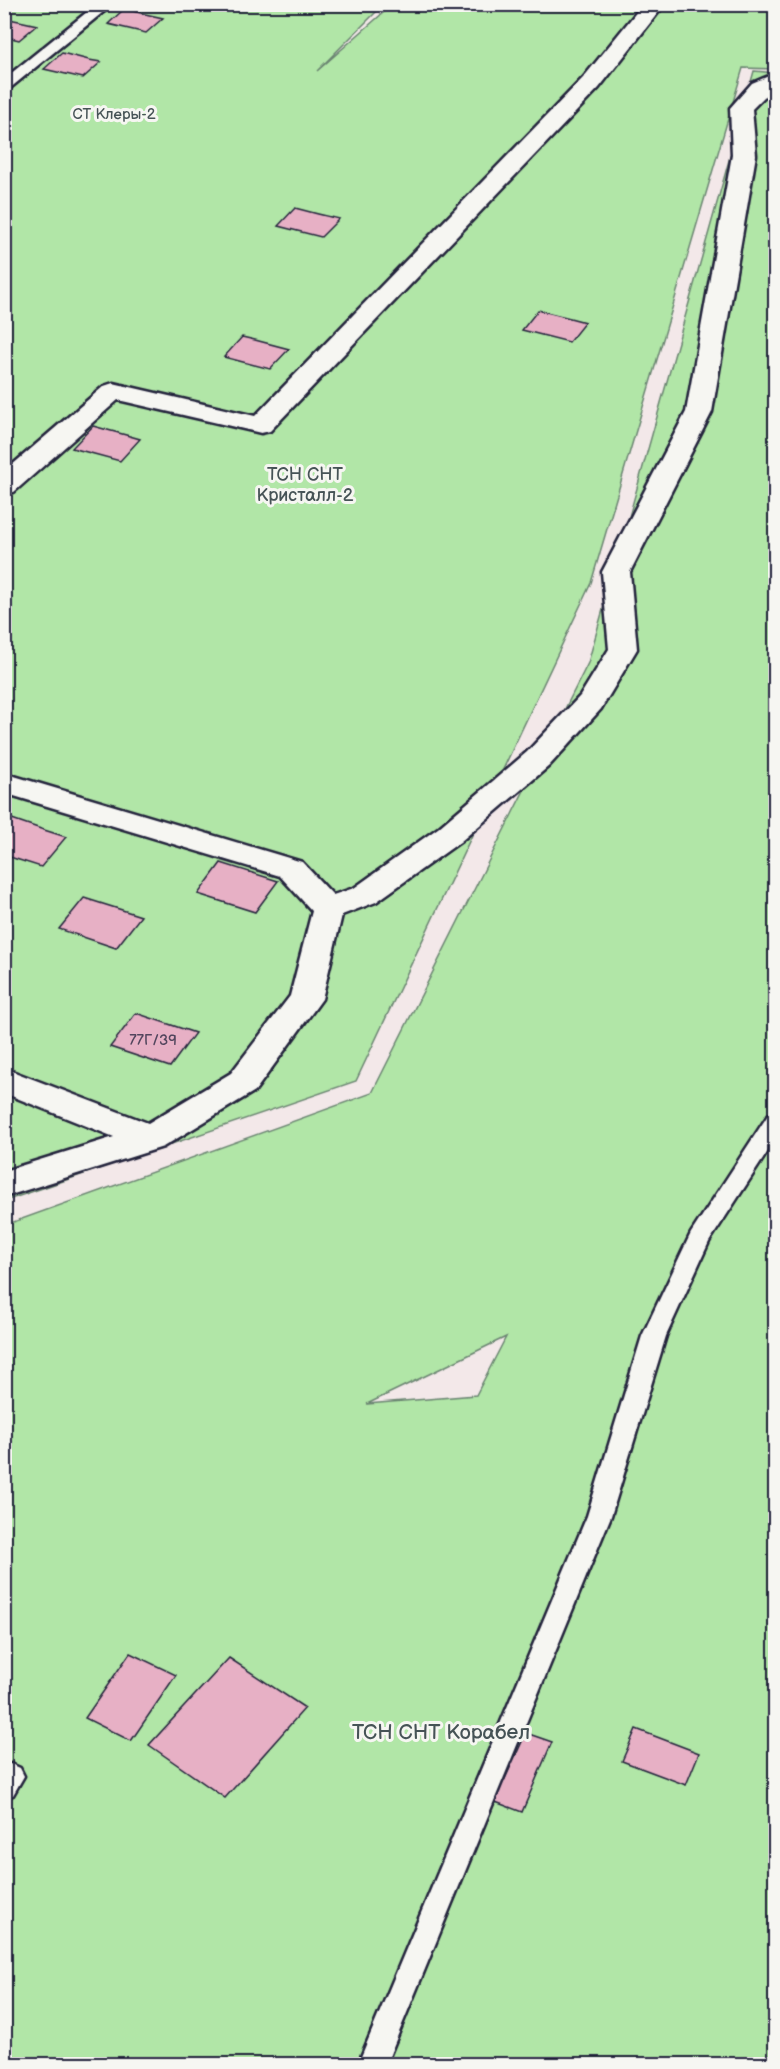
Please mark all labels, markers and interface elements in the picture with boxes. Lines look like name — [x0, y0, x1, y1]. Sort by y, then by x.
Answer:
park label: СТ Клеры-2 — [72, 105, 156, 124]
park label: ТСН СНТ Кристалл-2 — [257, 464, 354, 506]
house number: 77Г/39 — [129, 1031, 177, 1050]
park label: ТСН СНТ Корабел — [352, 1720, 530, 1745]

